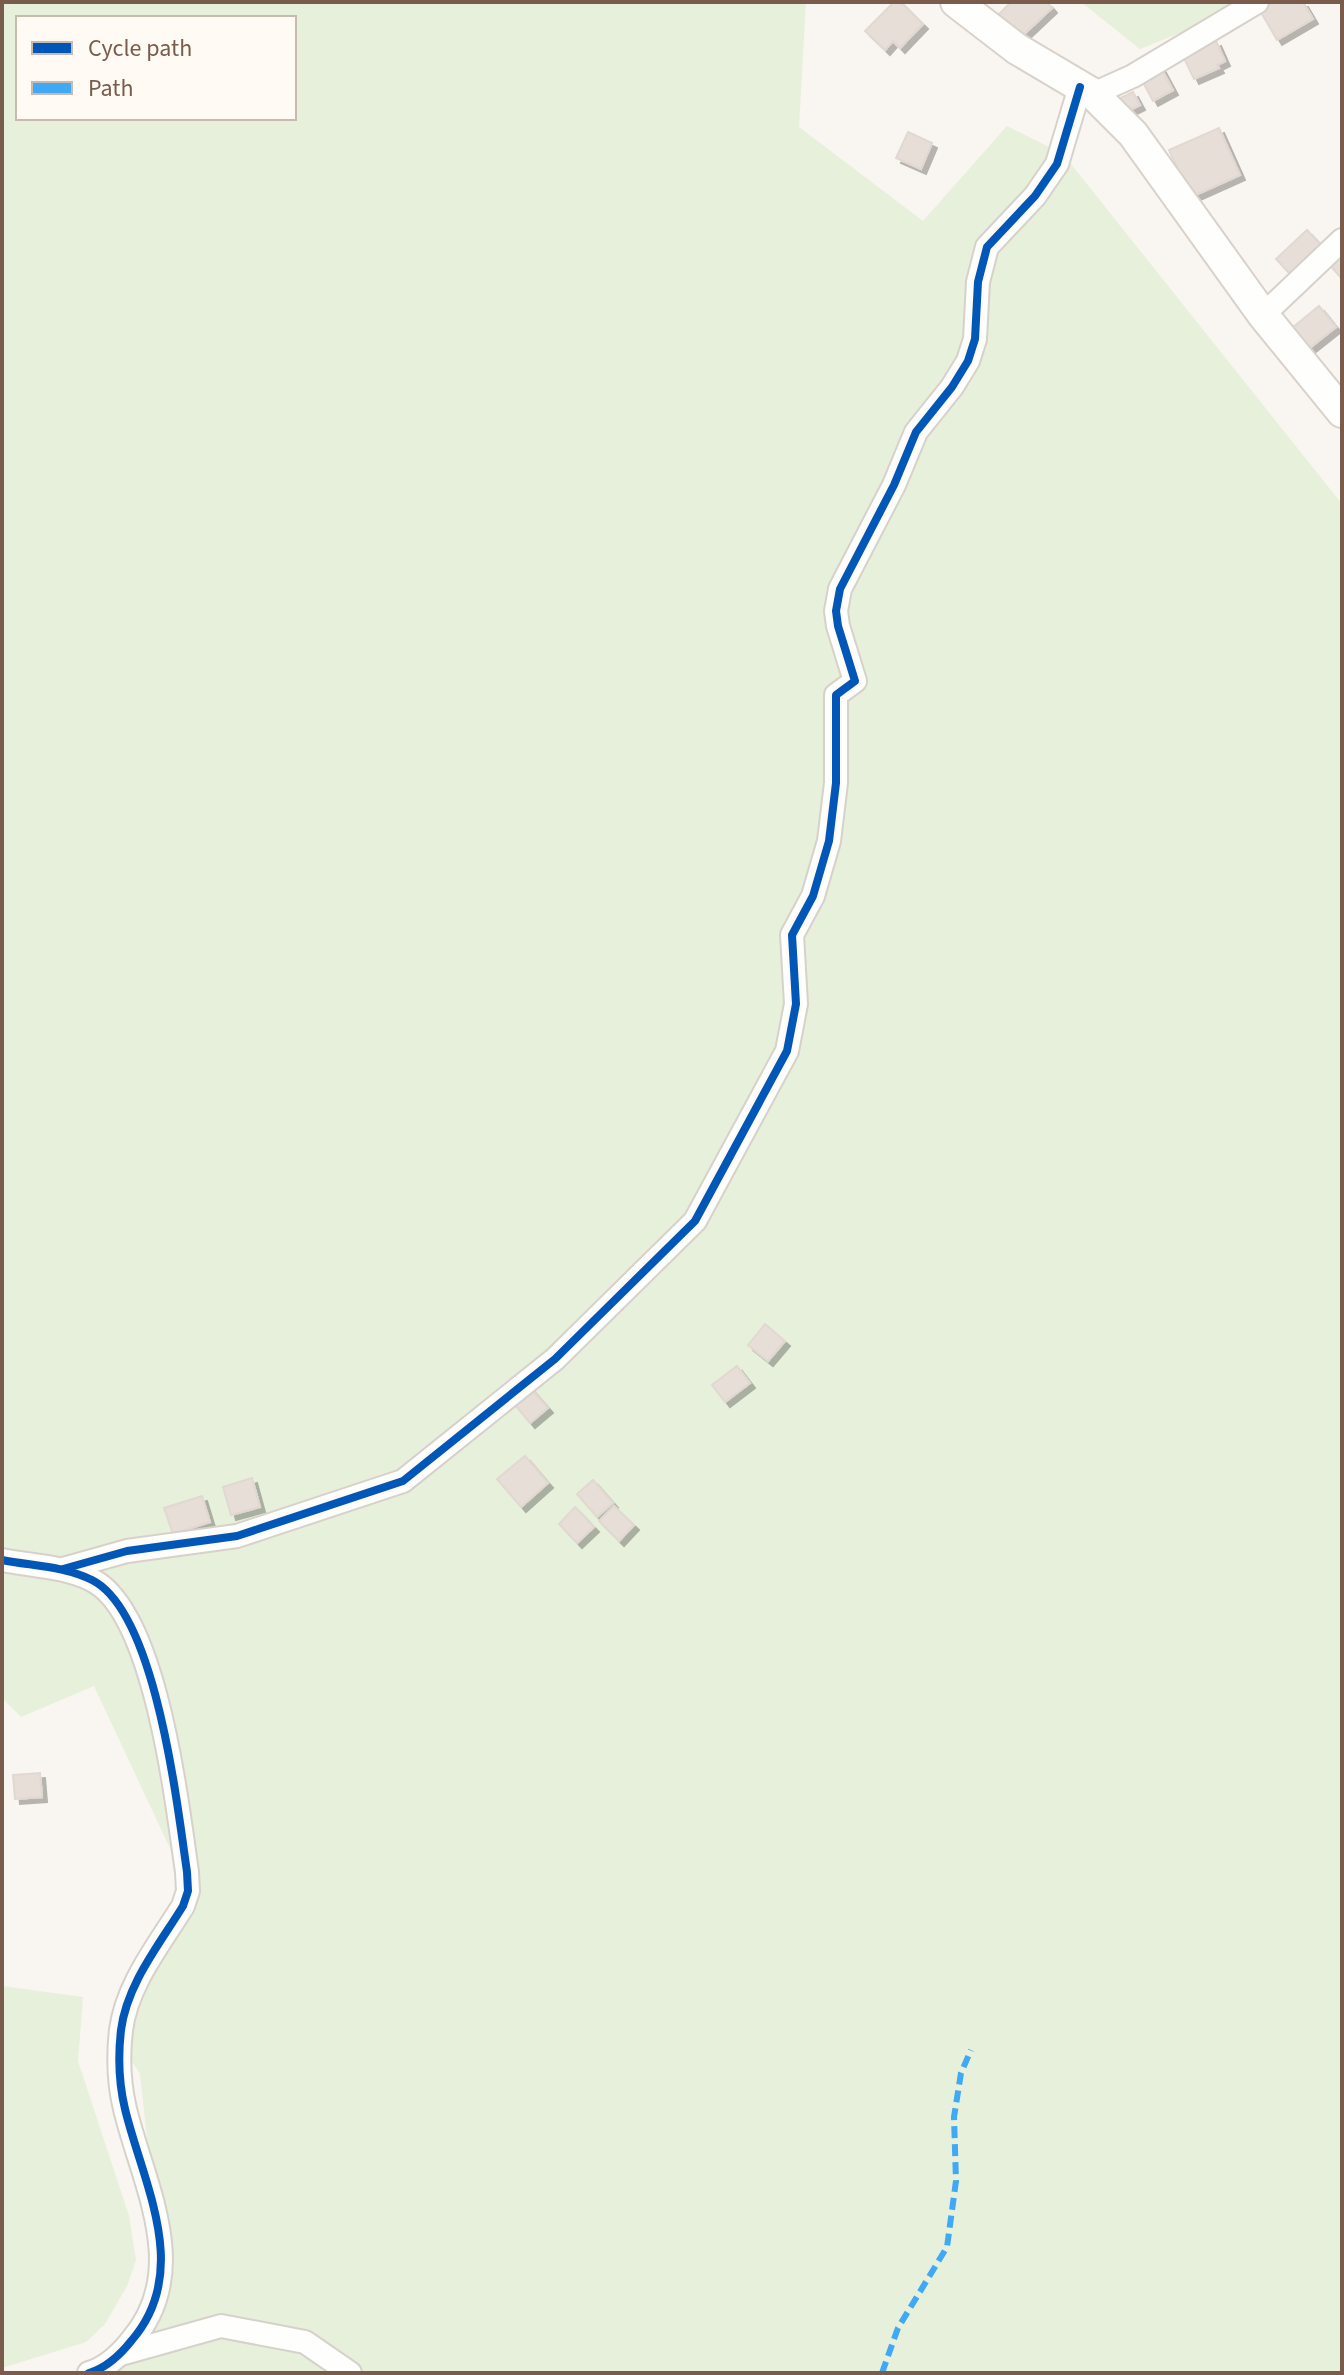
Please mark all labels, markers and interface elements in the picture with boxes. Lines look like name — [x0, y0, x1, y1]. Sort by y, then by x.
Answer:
legend — [16, 16, 296, 120]
text: Cycle path — [88, 31, 192, 66]
text: Path — [88, 71, 134, 106]

